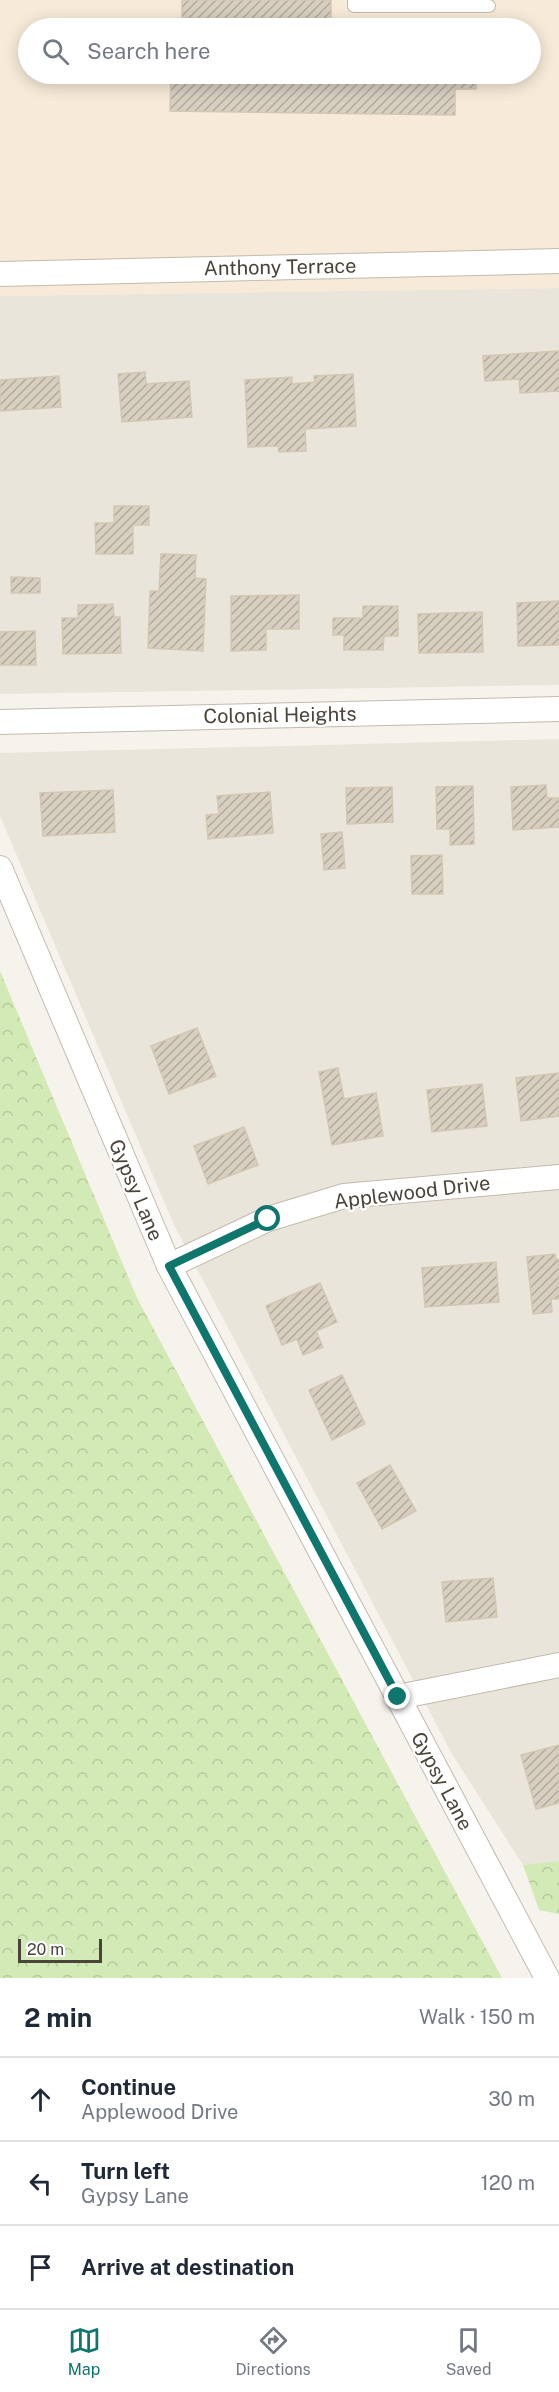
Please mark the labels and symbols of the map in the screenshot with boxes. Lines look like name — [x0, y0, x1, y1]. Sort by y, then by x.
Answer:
street label: Anthony Terrace — [203, 254, 357, 280]
street label: Colonial Heights — [203, 702, 357, 728]
street label: Gypsy Lane — [104, 1136, 168, 1244]
street label: Applewood Drive — [332, 1170, 492, 1214]
route start — [254, 1205, 280, 1231]
route end — [384, 1683, 410, 1709]
street label: Gypsy Lane — [406, 1728, 478, 1834]
scale bar — [18, 1936, 102, 1964]

